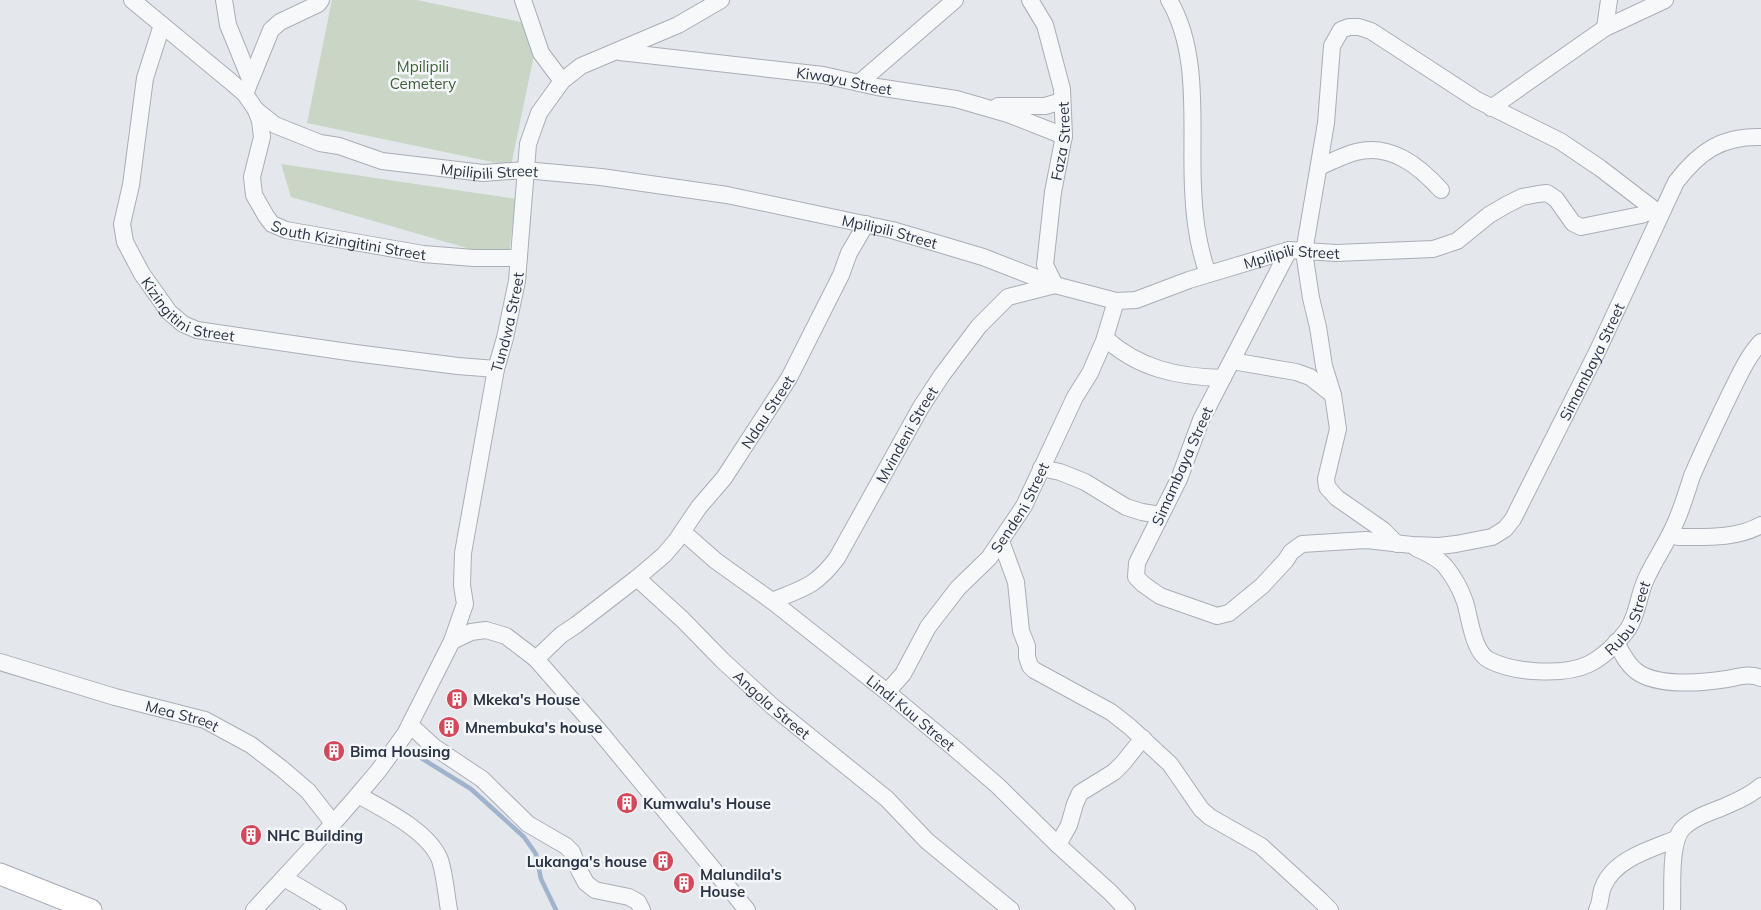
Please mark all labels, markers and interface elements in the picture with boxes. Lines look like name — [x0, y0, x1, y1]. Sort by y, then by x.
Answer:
park label: Mpilipili Cemetery — [390, 57, 456, 93]
street label: Kiwayu Street — [795, 63, 893, 99]
street label: Faza Street — [1046, 101, 1074, 182]
street label: Mpilipili Street — [440, 159, 539, 183]
street label: Mpilipili Street — [840, 210, 940, 252]
street label: South Kizingitini Street — [268, 215, 427, 264]
street label: Mpilipili Street — [1241, 240, 1340, 273]
street label: Tundwa Street — [486, 272, 527, 374]
street label: Kizingitini Street — [138, 273, 236, 345]
street label: Simambaya Street — [1555, 300, 1628, 424]
street label: Ndau Street — [736, 372, 798, 452]
street label: Mvindeni Street — [871, 383, 941, 486]
street label: Simambaya Street — [1147, 403, 1217, 529]
street label: Sendeni Street — [986, 459, 1053, 556]
street label: Rubu Street — [1600, 578, 1654, 659]
street label: Angola Street — [730, 666, 814, 743]
street label: Lindi Kuu Street — [863, 670, 959, 754]
building icon: Mkeka's House — [445, 687, 469, 711]
place label: Mkeka's House — [473, 690, 580, 709]
street label: Mea Street — [144, 696, 222, 735]
building icon: Mnembuka's house — [437, 715, 461, 739]
place label: Mnembuka's house — [465, 718, 602, 737]
building icon: Bima Housing — [322, 739, 346, 763]
place label: Bima Housing — [350, 742, 450, 761]
building icon: Kumwalu's House — [615, 791, 639, 815]
place label: Kumwalu's House — [643, 794, 771, 813]
building icon: NHC Building — [239, 823, 263, 847]
place label: NHC Building — [267, 826, 363, 845]
building icon: Lukanga's house — [651, 849, 675, 873]
place label: Lukanga's house — [527, 852, 647, 871]
place label: Malundila's House — [700, 865, 782, 901]
building icon: Malundila's House — [672, 871, 696, 895]

